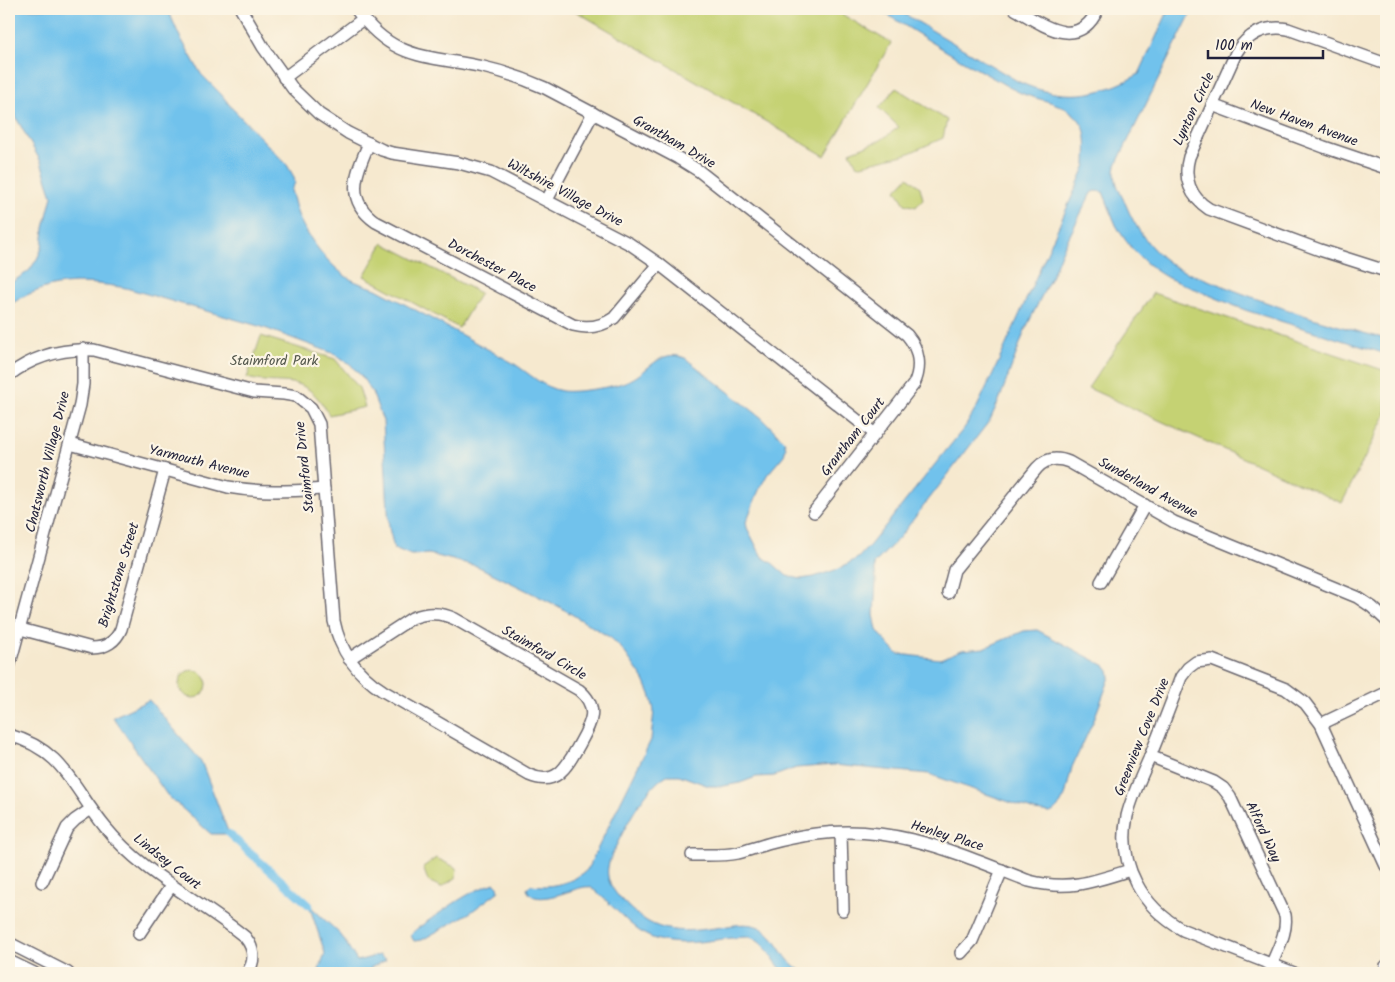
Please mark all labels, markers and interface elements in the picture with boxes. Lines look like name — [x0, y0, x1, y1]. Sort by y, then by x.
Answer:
scale bar — [1208, 28, 1322, 60]
text: 100 m — [1215, 34, 1253, 58]
street label: Lynton Circle — [1167, 68, 1221, 149]
street label: New Haven Avenue — [1247, 93, 1362, 153]
street label: Grantham Drive — [628, 109, 720, 175]
street label: Wiltshire Village Drive — [503, 153, 627, 233]
street label: Dorchester Place — [444, 233, 541, 299]
park label: Staimford Park — [230, 350, 318, 372]
street label: Chatsworth Village Drive — [20, 388, 76, 535]
street label: Grantham Court — [815, 392, 891, 481]
street label: Staimford Drive — [289, 419, 321, 514]
street label: Yarmouth Avenue — [146, 439, 252, 485]
street label: Sunderland Avenue — [1094, 452, 1202, 525]
street label: Brightstone Street — [93, 519, 146, 630]
street label: Staimford Circle — [497, 620, 591, 687]
street label: Greenview Cove Drive — [1108, 674, 1176, 799]
street label: Alford Way — [1239, 798, 1287, 866]
street label: Henley Place — [908, 814, 987, 858]
street label: Lindsey Court — [128, 828, 206, 896]

